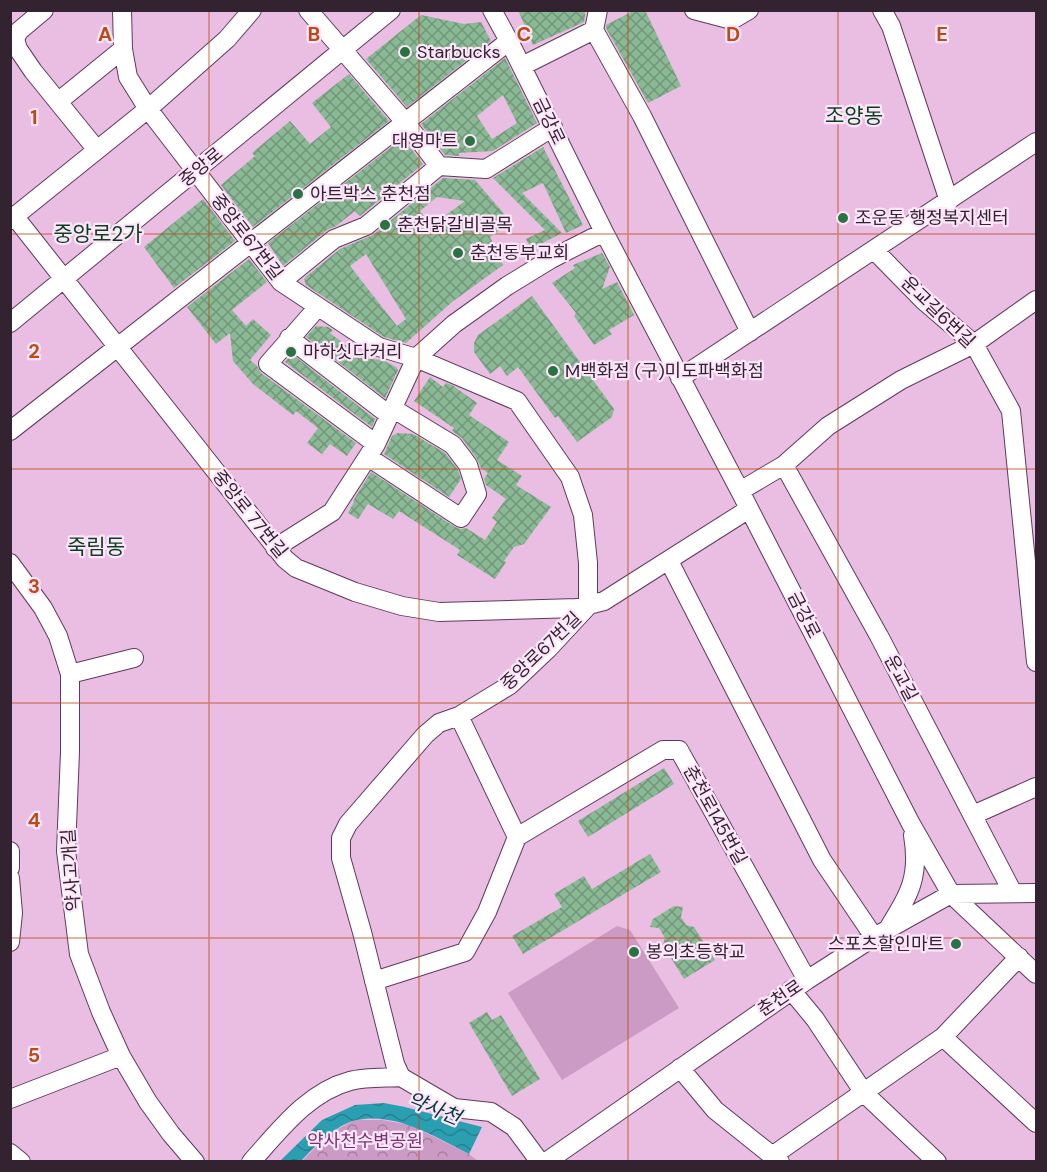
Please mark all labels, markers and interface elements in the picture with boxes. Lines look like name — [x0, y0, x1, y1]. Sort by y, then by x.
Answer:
text: A — [98, 21, 112, 47]
text: B — [308, 21, 320, 47]
text: C — [517, 21, 531, 47]
text: D — [726, 21, 740, 47]
text: E — [936, 21, 948, 47]
place label: Starbucks — [417, 40, 500, 64]
marker: Starbucks — [398, 45, 412, 59]
street label: 금강로 — [527, 93, 571, 149]
district label: 조양동 — [825, 102, 883, 130]
text: 1 — [30, 104, 38, 130]
place label: 대영마트 — [392, 129, 458, 153]
marker: 대영마트 — [463, 134, 477, 148]
street label: 중앙로 — [174, 142, 228, 192]
place label: 아트박스 춘천점 — [310, 182, 431, 206]
marker: 아트박스 춘천점 — [291, 187, 305, 201]
street label: 중앙로67번길 — [206, 189, 288, 285]
place label: 조운동 행정복지센터 — [855, 206, 1009, 230]
marker: 조운동 행정복지센터 — [836, 211, 850, 225]
place label: 춘천닭갈비골목 — [397, 213, 513, 237]
marker: 춘천닭갈비골목 — [378, 218, 392, 232]
district label: 중앙로2가 — [53, 220, 143, 248]
place label: 춘천동부교회 — [470, 241, 569, 265]
marker: 춘천동부교회 — [451, 246, 465, 260]
street label: 운교길6번길 — [896, 271, 980, 353]
text: 2 — [28, 338, 40, 364]
place label: 마하싯다커리 — [303, 340, 402, 364]
marker: 마하싯다커리 — [284, 345, 298, 359]
place label: M백화점 (구)미도파백화점 — [565, 359, 764, 383]
marker: M백화점 (구)미도파백화점 — [546, 364, 560, 378]
street label: 중앙로 77번길 — [207, 465, 293, 563]
district label: 죽림동 — [67, 533, 125, 561]
text: 3 — [28, 573, 40, 599]
street label: 금강로 — [782, 587, 826, 643]
street label: 중앙로67번길 — [496, 607, 586, 695]
street label: 운교길 — [879, 650, 923, 706]
street label: 춘천로145번길 — [678, 761, 752, 869]
text: 4 — [28, 807, 41, 833]
street label: 약사고개길 — [56, 828, 86, 912]
place label: 스포츠할인마트 — [828, 932, 944, 956]
marker: 스포츠할인마트 — [949, 937, 963, 951]
place label: 봉의초등학교 — [646, 940, 745, 964]
marker: 봉의초등학교 — [627, 945, 641, 959]
street label: 춘천로 — [753, 974, 807, 1022]
text: 5 — [28, 1042, 40, 1068]
water label: 약사천 — [404, 1086, 467, 1131]
park label: 약사천수변공원 — [307, 1129, 423, 1153]

